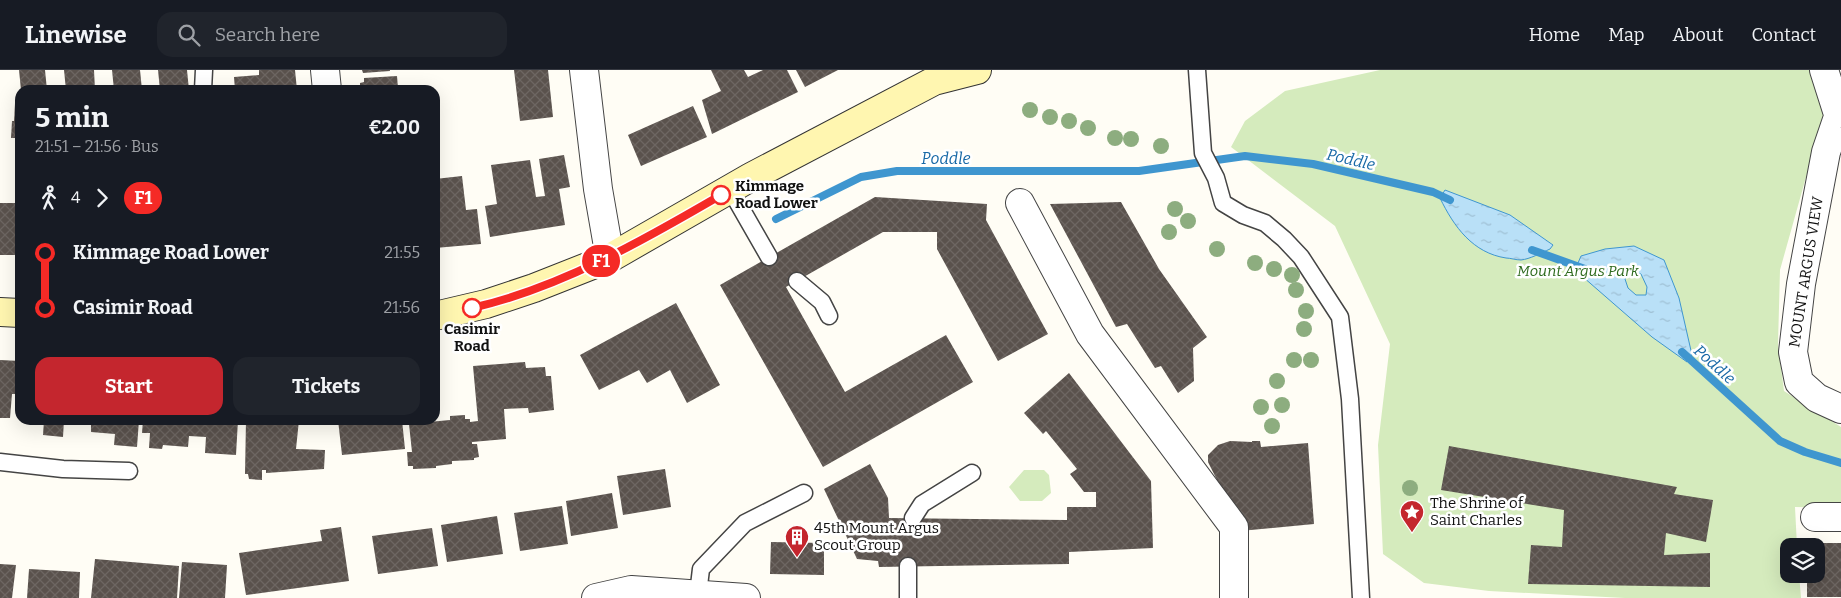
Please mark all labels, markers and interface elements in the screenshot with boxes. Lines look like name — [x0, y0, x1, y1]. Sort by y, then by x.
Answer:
search box — [157, 12, 507, 57]
text: Linewise — [25, 21, 127, 49]
icon: search — [175, 21, 203, 49]
text: Search here — [215, 23, 320, 46]
text: Home — [1529, 24, 1580, 46]
text: Map — [1608, 24, 1644, 46]
text: About — [1672, 24, 1723, 46]
text: Contact — [1751, 24, 1816, 46]
text: 5 min — [35, 101, 109, 134]
text: €2.00 — [368, 116, 420, 139]
text: 21:51 – 21:56 · Bus — [35, 137, 159, 156]
water label: Poddle — [1325, 145, 1377, 174]
water label: Poddle — [921, 149, 971, 168]
place label: Kimmage Road Lower — [735, 177, 818, 212]
icon: walk — [35, 184, 63, 212]
icon: forward — [88, 184, 116, 212]
marker: Kimmage Road Lower — [711, 185, 731, 205]
text: F1 — [134, 187, 152, 209]
text: 4 — [71, 188, 80, 207]
street label: MOUNT ARGUS VIEW — [1785, 195, 1827, 349]
text: Kimmage Road Lower — [73, 241, 269, 264]
text: 21:55 — [384, 243, 420, 262]
line badge: F1 — [578, 245, 624, 277]
text: F1 — [592, 250, 610, 272]
park label: Mount Argus Park — [1517, 262, 1640, 280]
text: Casimir Road — [73, 296, 193, 319]
text: 21:56 — [383, 298, 420, 317]
marker: Casimir Road — [462, 298, 482, 318]
place label: Casimir Road — [444, 320, 500, 355]
water label: Poddle — [1690, 341, 1739, 388]
button: Start — [35, 357, 223, 415]
button: Tickets — [233, 357, 420, 415]
place label: The Shrine of Saint Charles — [1430, 494, 1525, 529]
place icon: The Shrine of Saint Charles — [1399, 499, 1425, 533]
place label: 45th Mount Argus Scout Group — [814, 519, 939, 554]
building icon: 45th Mount Argus Scout Group — [784, 524, 810, 558]
map controls — [1780, 538, 1825, 583]
button: layers — [1780, 538, 1825, 583]

